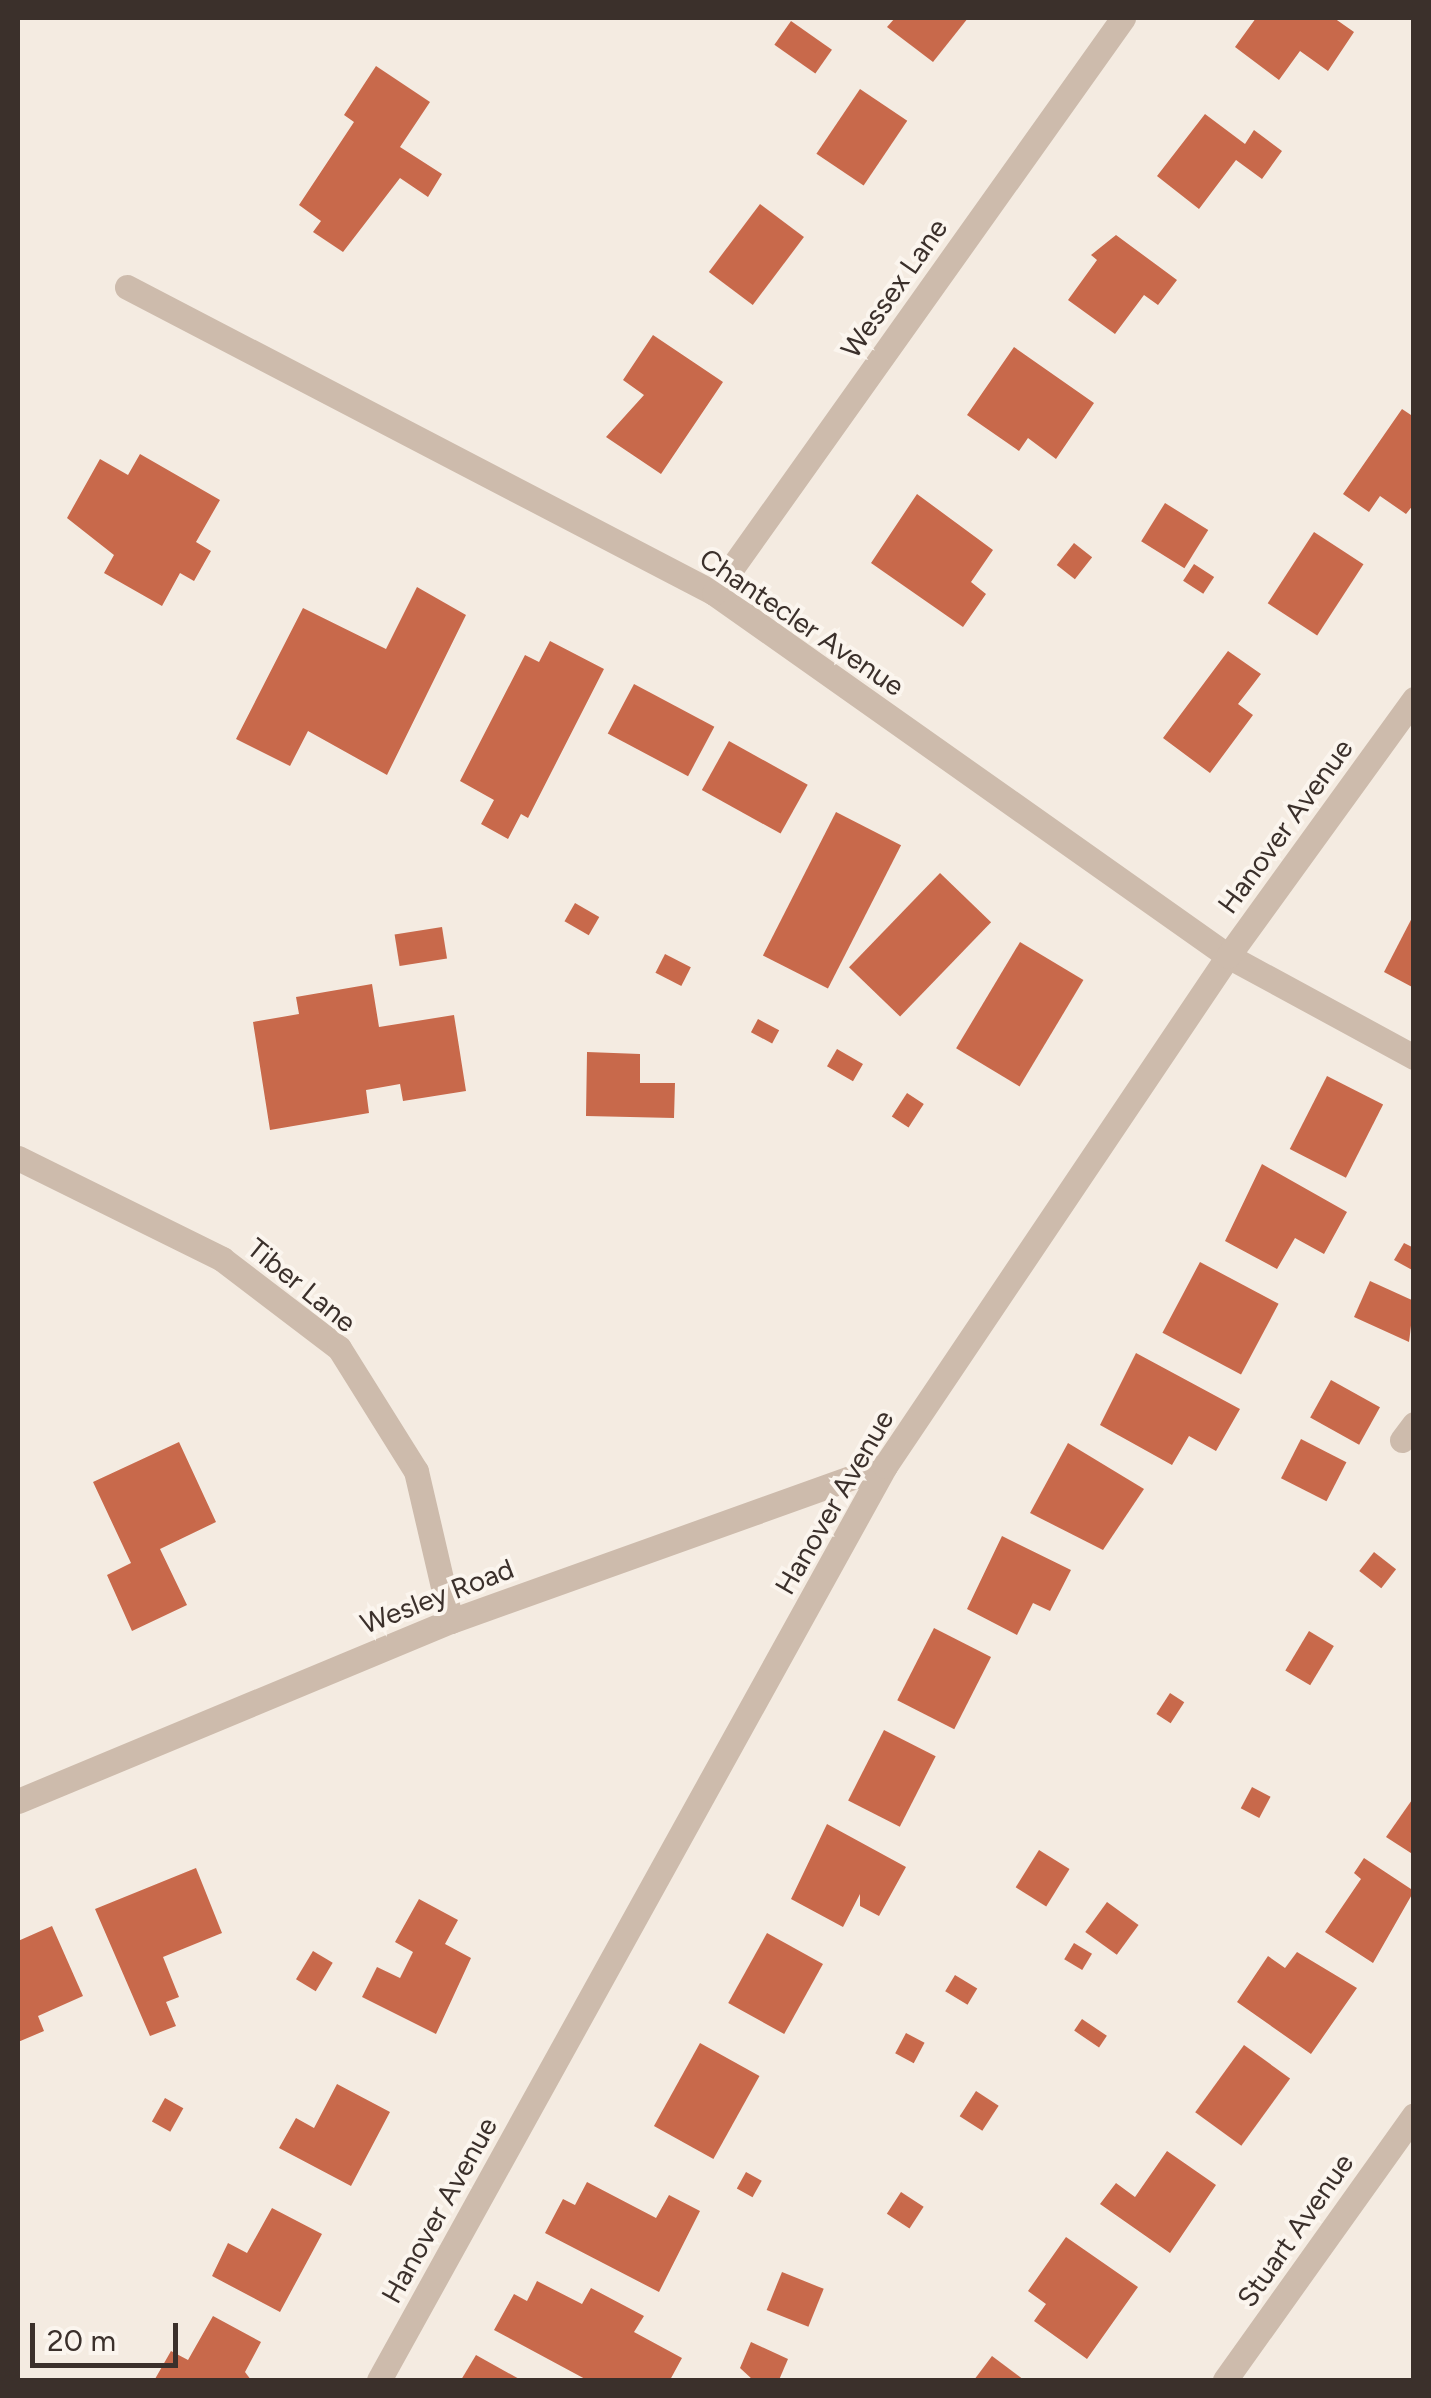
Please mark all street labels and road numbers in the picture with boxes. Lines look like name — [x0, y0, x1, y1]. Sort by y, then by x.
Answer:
street label: Wessex Lane — [834, 212, 954, 364]
street label: Chantecler Avenue — [693, 541, 911, 703]
street label: Hanover Avenue — [1210, 732, 1360, 920]
street label: Tiber Lane — [241, 1231, 363, 1339]
street label: Hanover Avenue — [768, 1404, 900, 1600]
street label: Wesley Road — [356, 1551, 518, 1641]
street label: Hanover Avenue — [374, 2111, 504, 2309]
street label: Stuart Avenue — [1230, 2147, 1360, 2313]

